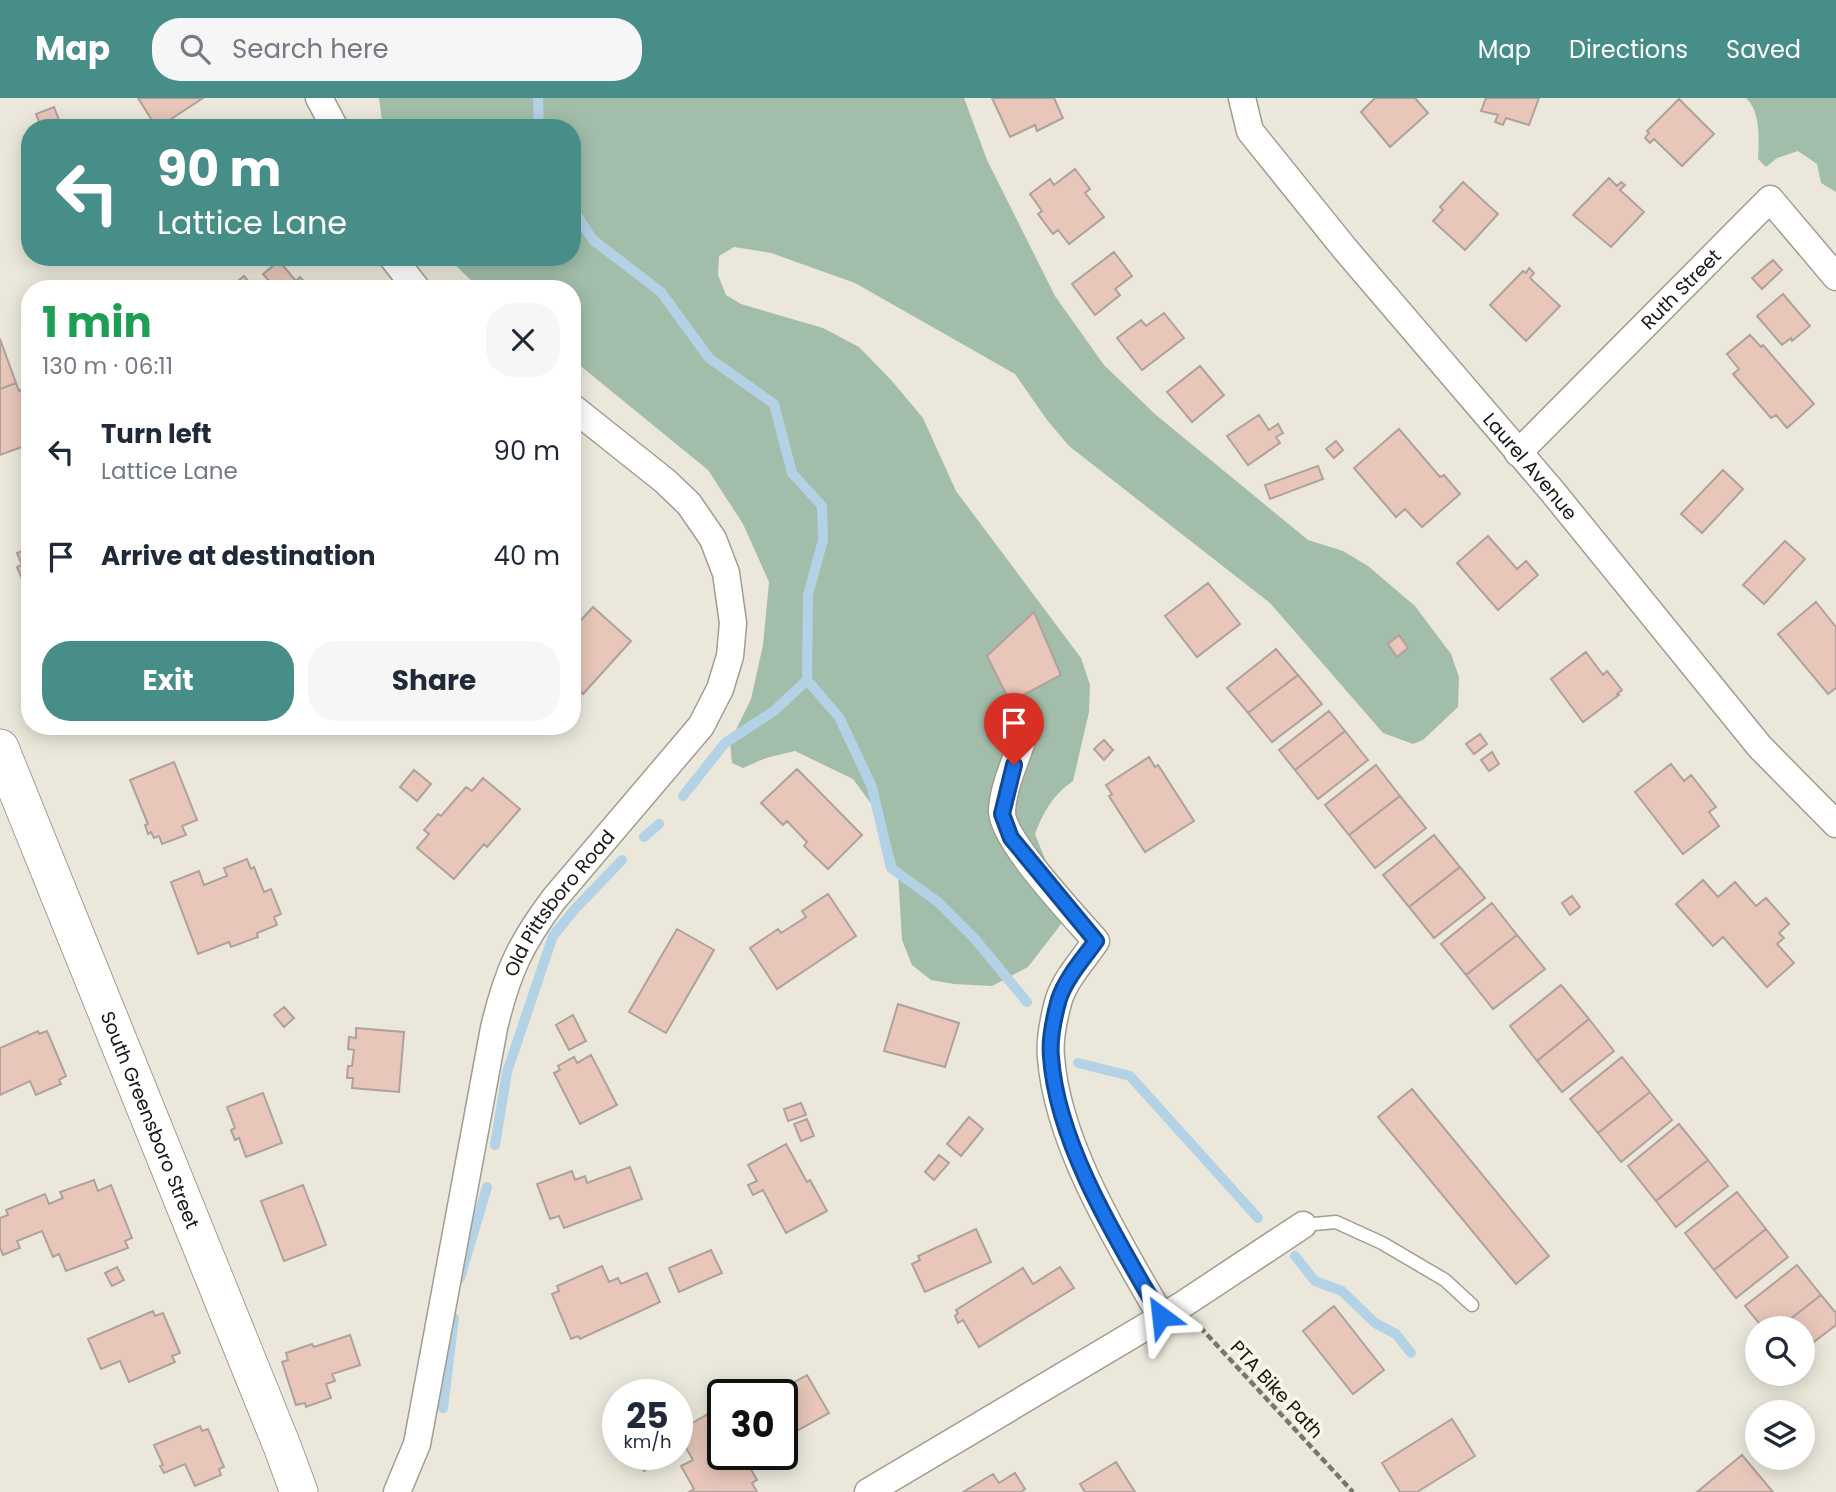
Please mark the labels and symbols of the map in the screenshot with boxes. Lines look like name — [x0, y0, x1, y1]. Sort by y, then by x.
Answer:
street label: Ruth Street — [1635, 243, 1727, 336]
street label: Laurel Avenue — [1477, 407, 1583, 526]
pin — [984, 693, 1044, 765]
street label: Old Pittsboro Road — [497, 824, 621, 981]
street label: South Greensboro Street — [94, 1007, 206, 1233]
position arrow — [1124, 1279, 1198, 1353]
street label: PTA Bike Path — [1224, 1334, 1329, 1444]
speed limit sign: 30 — [707, 1379, 798, 1470]

